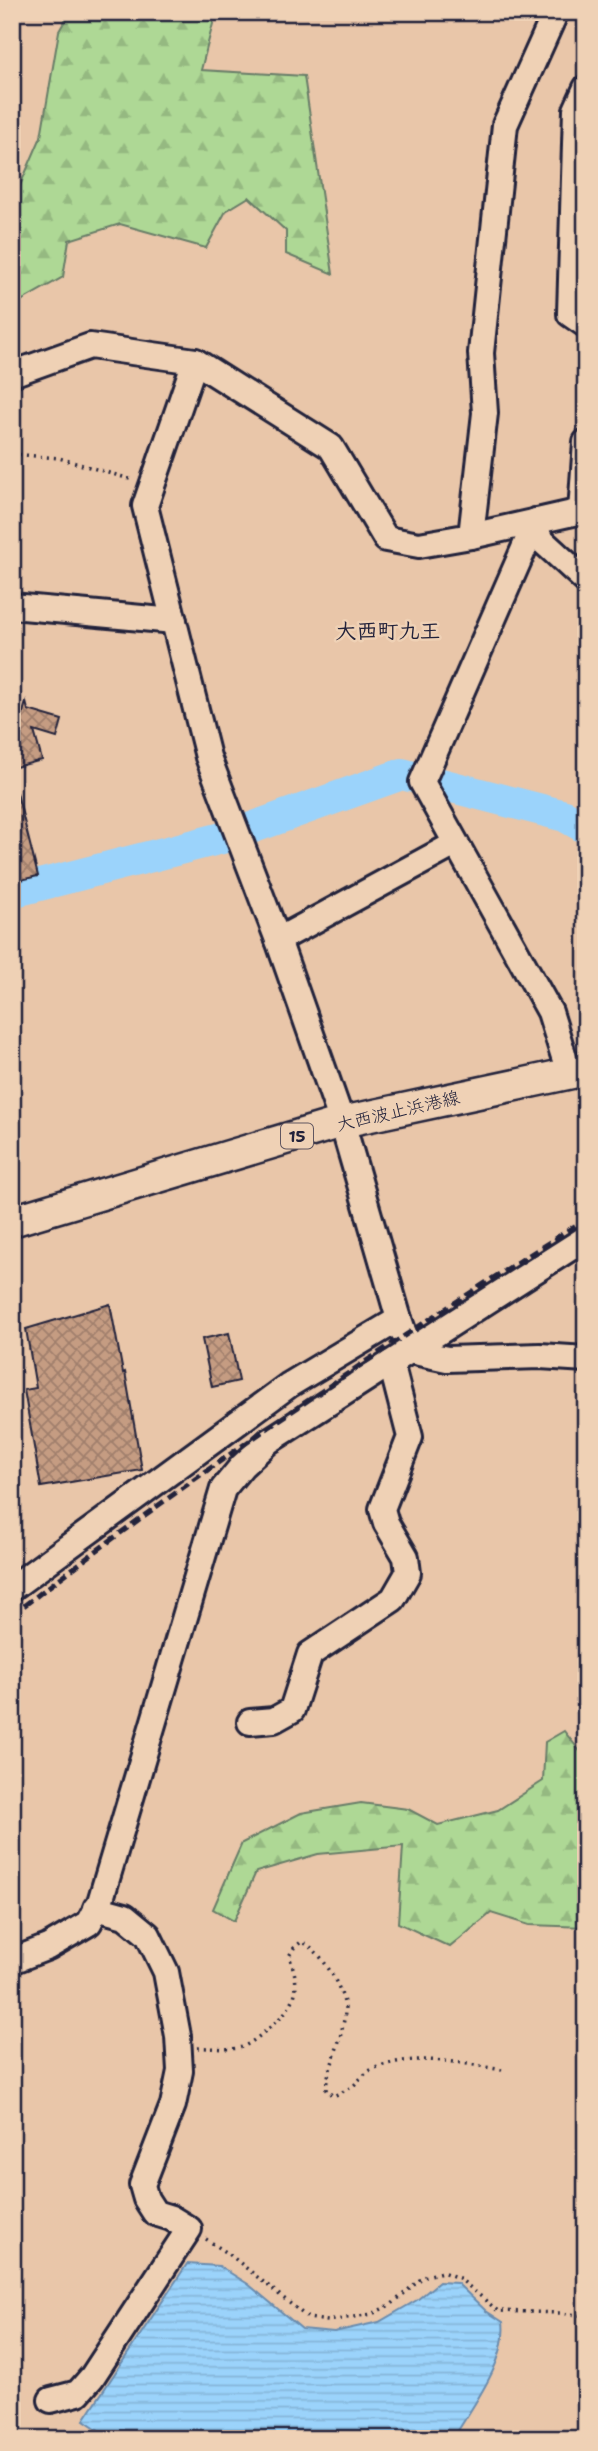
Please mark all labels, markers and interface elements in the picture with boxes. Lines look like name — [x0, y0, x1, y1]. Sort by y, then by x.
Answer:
district label: 大西町九王 — [336, 617, 441, 645]
street label: 大西波止浜港線 — [334, 1085, 462, 1137]
road number: 15 — [281, 1124, 313, 1148]

